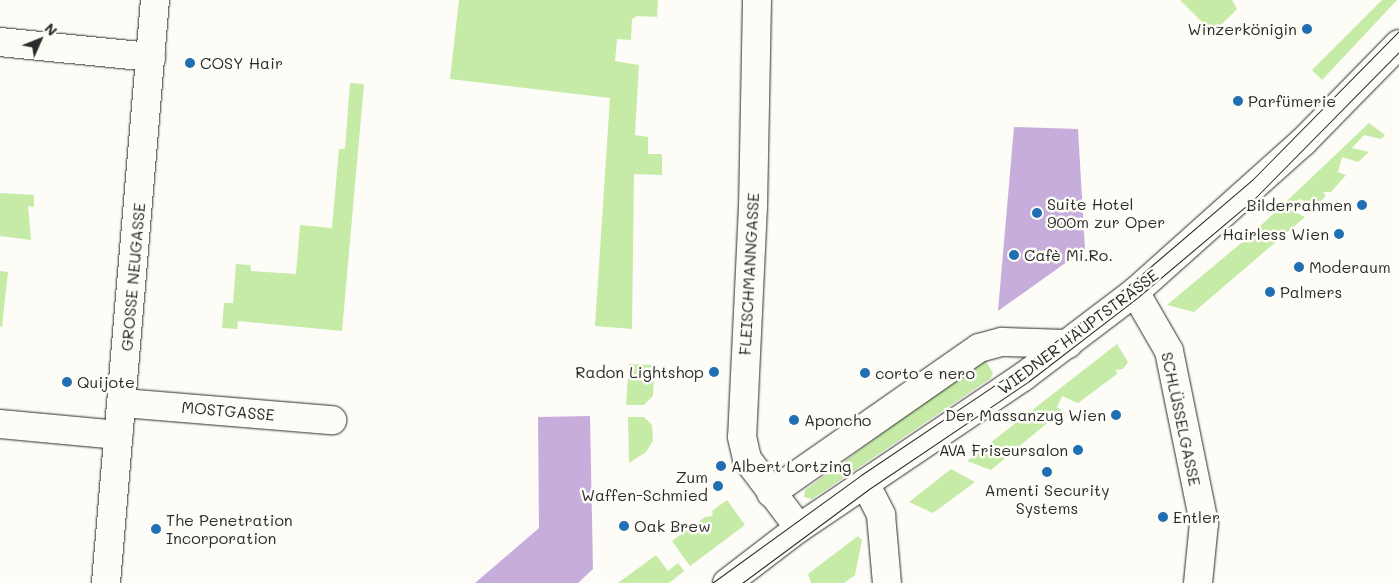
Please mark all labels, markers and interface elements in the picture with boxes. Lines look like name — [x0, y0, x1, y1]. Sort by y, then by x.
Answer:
north arrow — [15, 15, 65, 65]
text: N — [41, 19, 62, 40]
place label: Winzerkönigin — [1188, 19, 1297, 39]
marker: Winzerkönigin — [1301, 23, 1313, 35]
place label: COSY Hair — [200, 53, 283, 73]
marker: COSY Hair — [184, 57, 196, 69]
place label: Parfümerie — [1248, 91, 1336, 111]
marker: Parfümerie — [1232, 95, 1244, 107]
street label: FLEISCHMANNGASSE — [735, 192, 763, 356]
place label: Suite Hotel 900m zur Oper — [1047, 194, 1165, 232]
place label: Bilderrahmen — [1247, 195, 1352, 215]
marker: Bilderrahmen — [1356, 199, 1368, 211]
street label: GROSSE NEUGASSE — [117, 202, 149, 352]
marker: Suite Hotel 900m zur Oper — [1031, 207, 1043, 219]
place label: Hairless Wien — [1222, 224, 1329, 244]
marker: Hairless Wien — [1333, 228, 1345, 240]
place label: Cafè Mi.Ro. — [1024, 245, 1113, 265]
marker: Cafè Mi.Ro. — [1008, 249, 1020, 261]
place label: Moderaum — [1309, 257, 1391, 277]
marker: Moderaum — [1293, 261, 1305, 273]
street label: WIEDNER HAUPTSTRASSE — [994, 265, 1162, 399]
place label: Palmers — [1280, 282, 1342, 302]
marker: Palmers — [1264, 286, 1276, 298]
street label: SCHLÜSSELGASSE — [1157, 350, 1205, 488]
place label: Radon Lightshop — [575, 362, 704, 382]
place label: corto e nero — [875, 363, 975, 383]
marker: Radon Lightshop — [708, 366, 720, 378]
marker: corto e nero — [859, 367, 871, 379]
place label: Quijote — [77, 372, 135, 392]
marker: Quijote — [61, 376, 73, 388]
street label: MOSTGASSE — [181, 397, 275, 425]
place label: Der Massanzug Wien — [945, 405, 1106, 425]
marker: Der Massanzug Wien — [1110, 409, 1122, 421]
place label: Aponcho — [804, 410, 871, 430]
marker: Aponcho — [788, 414, 800, 426]
place label: AVA Friseursalon — [939, 440, 1068, 460]
marker: AVA Friseursalon — [1072, 444, 1084, 456]
place label: Albert Lortzing — [731, 456, 851, 476]
marker: Albert Lortzing — [715, 460, 727, 472]
marker: Amenti Security Systems — [1041, 466, 1053, 478]
place label: Zum Waffen-Schmied — [581, 467, 708, 505]
marker: Zum Waffen-Schmied — [712, 480, 724, 492]
place label: Amenti Security Systems — [984, 480, 1110, 518]
place label: Entler — [1173, 507, 1220, 527]
place label: The Penetration Incorporation — [166, 510, 293, 548]
marker: Entler — [1157, 511, 1169, 523]
place label: Oak Brew — [634, 516, 711, 536]
marker: Oak Brew — [618, 520, 630, 532]
marker: The Penetration Incorporation — [150, 523, 162, 535]

